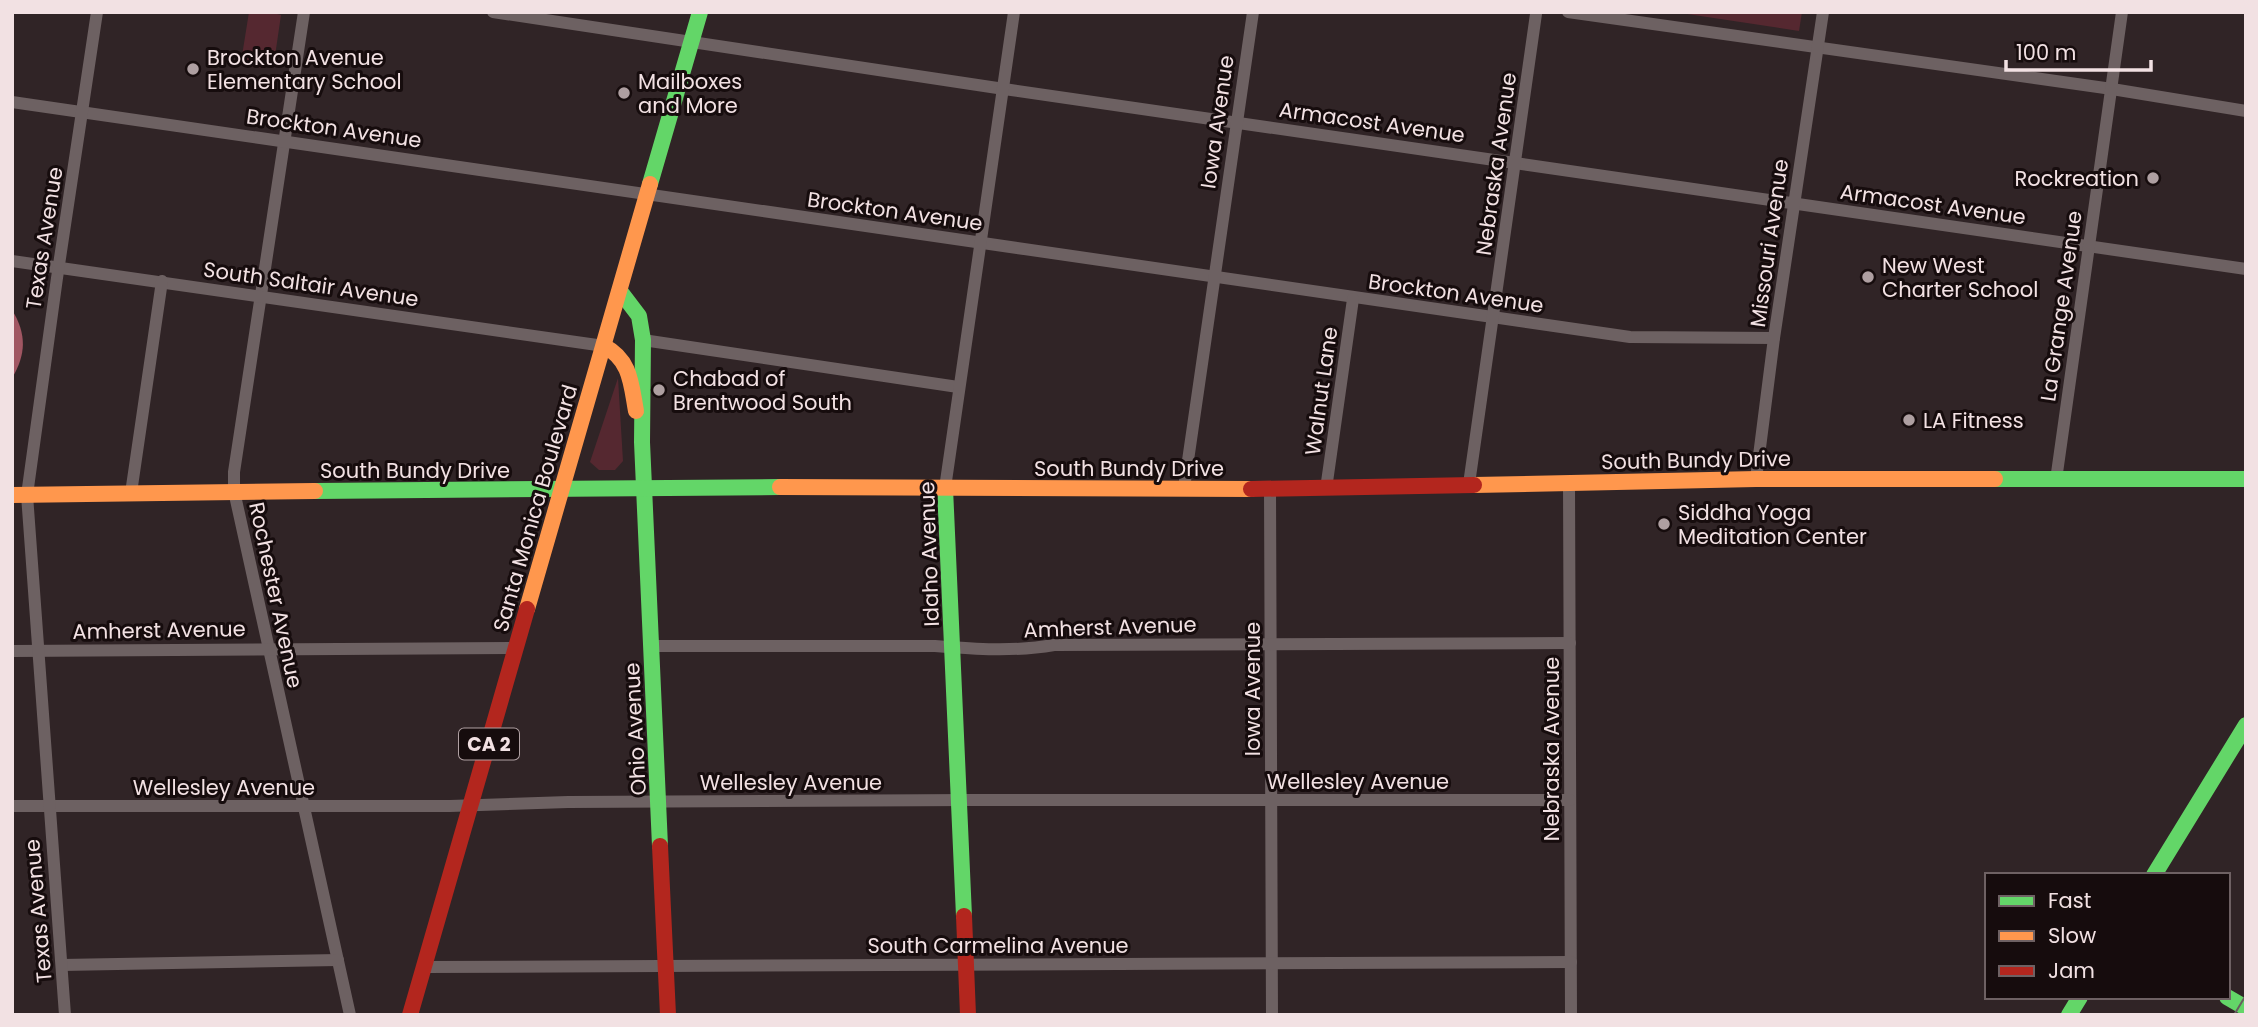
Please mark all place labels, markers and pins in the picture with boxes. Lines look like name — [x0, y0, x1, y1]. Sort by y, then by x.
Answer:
place label: Brockton Avenue Elementary School — [207, 43, 402, 96]
marker: Brockton Avenue Elementary School — [185, 61, 201, 77]
place label: Mailboxes and More — [638, 67, 742, 120]
marker: Mailboxes and More — [616, 85, 632, 101]
place label: Rockreation — [2014, 164, 2139, 193]
marker: Rockreation — [2145, 170, 2161, 186]
place label: New West Charter School — [1882, 251, 2038, 304]
marker: New West Charter School — [1860, 269, 1876, 285]
place label: Chabad of Brentwood South — [673, 364, 852, 417]
marker: Chabad of Brentwood South — [651, 382, 667, 398]
place label: LA Fitness — [1923, 406, 2024, 435]
marker: LA Fitness — [1901, 412, 1917, 428]
place label: Siddha Yoga Meditation Center — [1678, 498, 1867, 551]
marker: Siddha Yoga Meditation Center — [1656, 516, 1672, 532]

